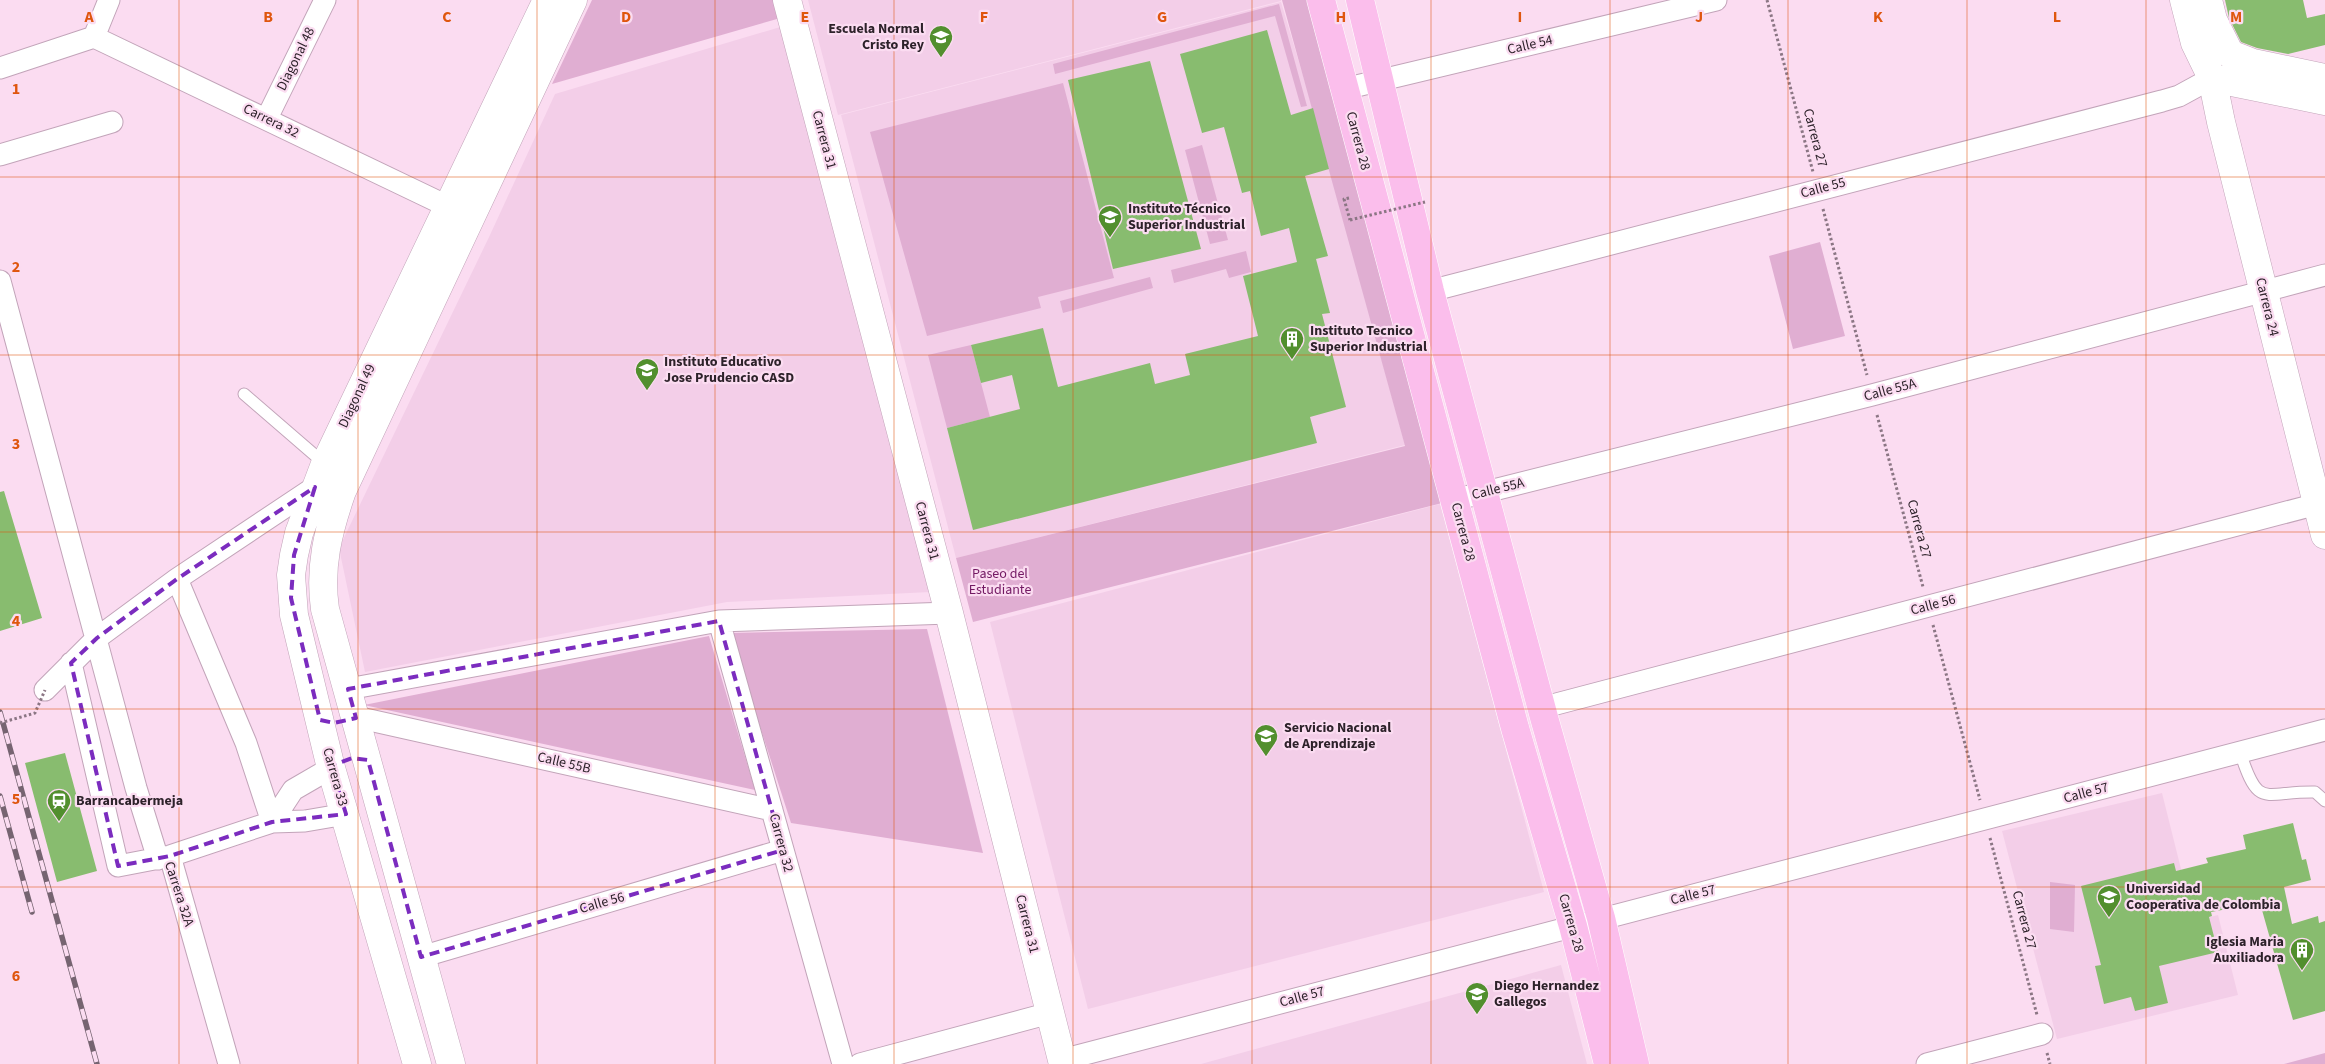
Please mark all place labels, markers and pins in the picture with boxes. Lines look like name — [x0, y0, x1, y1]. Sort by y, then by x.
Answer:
place label: Escuela Normal Cristo Rey — [828, 19, 925, 55]
school or university icon: Escuela Normal Cristo Rey — [928, 24, 954, 58]
place label: Instituto Técnico Superior Industrial — [1128, 199, 1245, 235]
school or university icon: Instituto Técnico Superior Industrial — [1097, 204, 1123, 238]
place label: Instituto Tecnico Superior Industrial — [1310, 321, 1427, 357]
building icon: Instituto Tecnico Superior Industrial — [1279, 326, 1305, 360]
place label: Instituto Educativo Jose Prudencio CASD — [664, 352, 794, 388]
school or university icon: Instituto Educativo Jose Prudencio CASD — [634, 357, 660, 391]
place label: Servicio Nacional de Aprendizaje — [1284, 718, 1391, 754]
school or university icon: Servicio Nacional de Aprendizaje — [1253, 723, 1279, 757]
station icon: Barrancabermeja — [46, 788, 72, 822]
place label: Barrancabermeja — [76, 791, 183, 811]
place label: Universidad Cooperativa de Colombia — [2126, 879, 2281, 915]
school or university icon: Universidad Cooperativa de Colombia — [2096, 884, 2122, 918]
place label: Iglesia Maria Auxiliadora — [2206, 932, 2284, 968]
building icon: Iglesia Maria Auxiliadora — [2289, 937, 2315, 971]
place label: Diego Hernandez Gallegos — [1494, 976, 1599, 1012]
school or university icon: Diego Hernandez Gallegos — [1464, 981, 1490, 1015]

